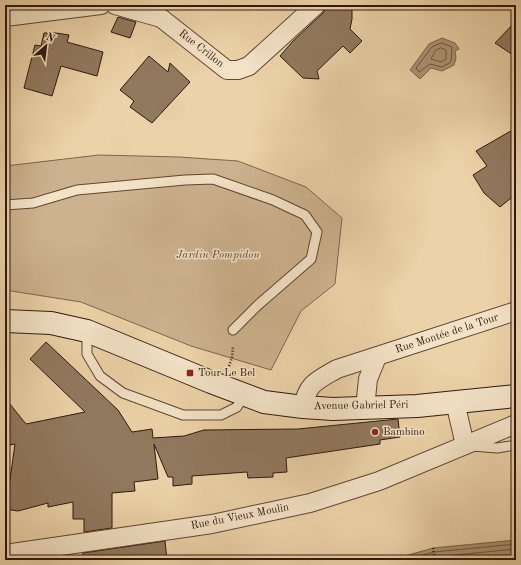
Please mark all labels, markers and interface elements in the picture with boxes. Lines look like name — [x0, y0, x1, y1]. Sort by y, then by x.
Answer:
north arrow — [26, 26, 66, 66]
street label: Rue Crillon — [176, 28, 226, 70]
text: N — [44, 32, 57, 46]
park label: Jardin Pompidou — [176, 250, 260, 261]
street label: Rue Montée de la Tour — [394, 312, 500, 356]
marker: Tour Le Bel — [185, 368, 195, 378]
place label: Tour Le Bel — [198, 368, 255, 379]
street label: Avenue Gabriel Péri — [313, 400, 409, 412]
marker: Bambino — [370, 427, 380, 437]
place label: Bambino — [383, 427, 425, 438]
street label: Rue du Vieux Moulin — [190, 502, 290, 532]

